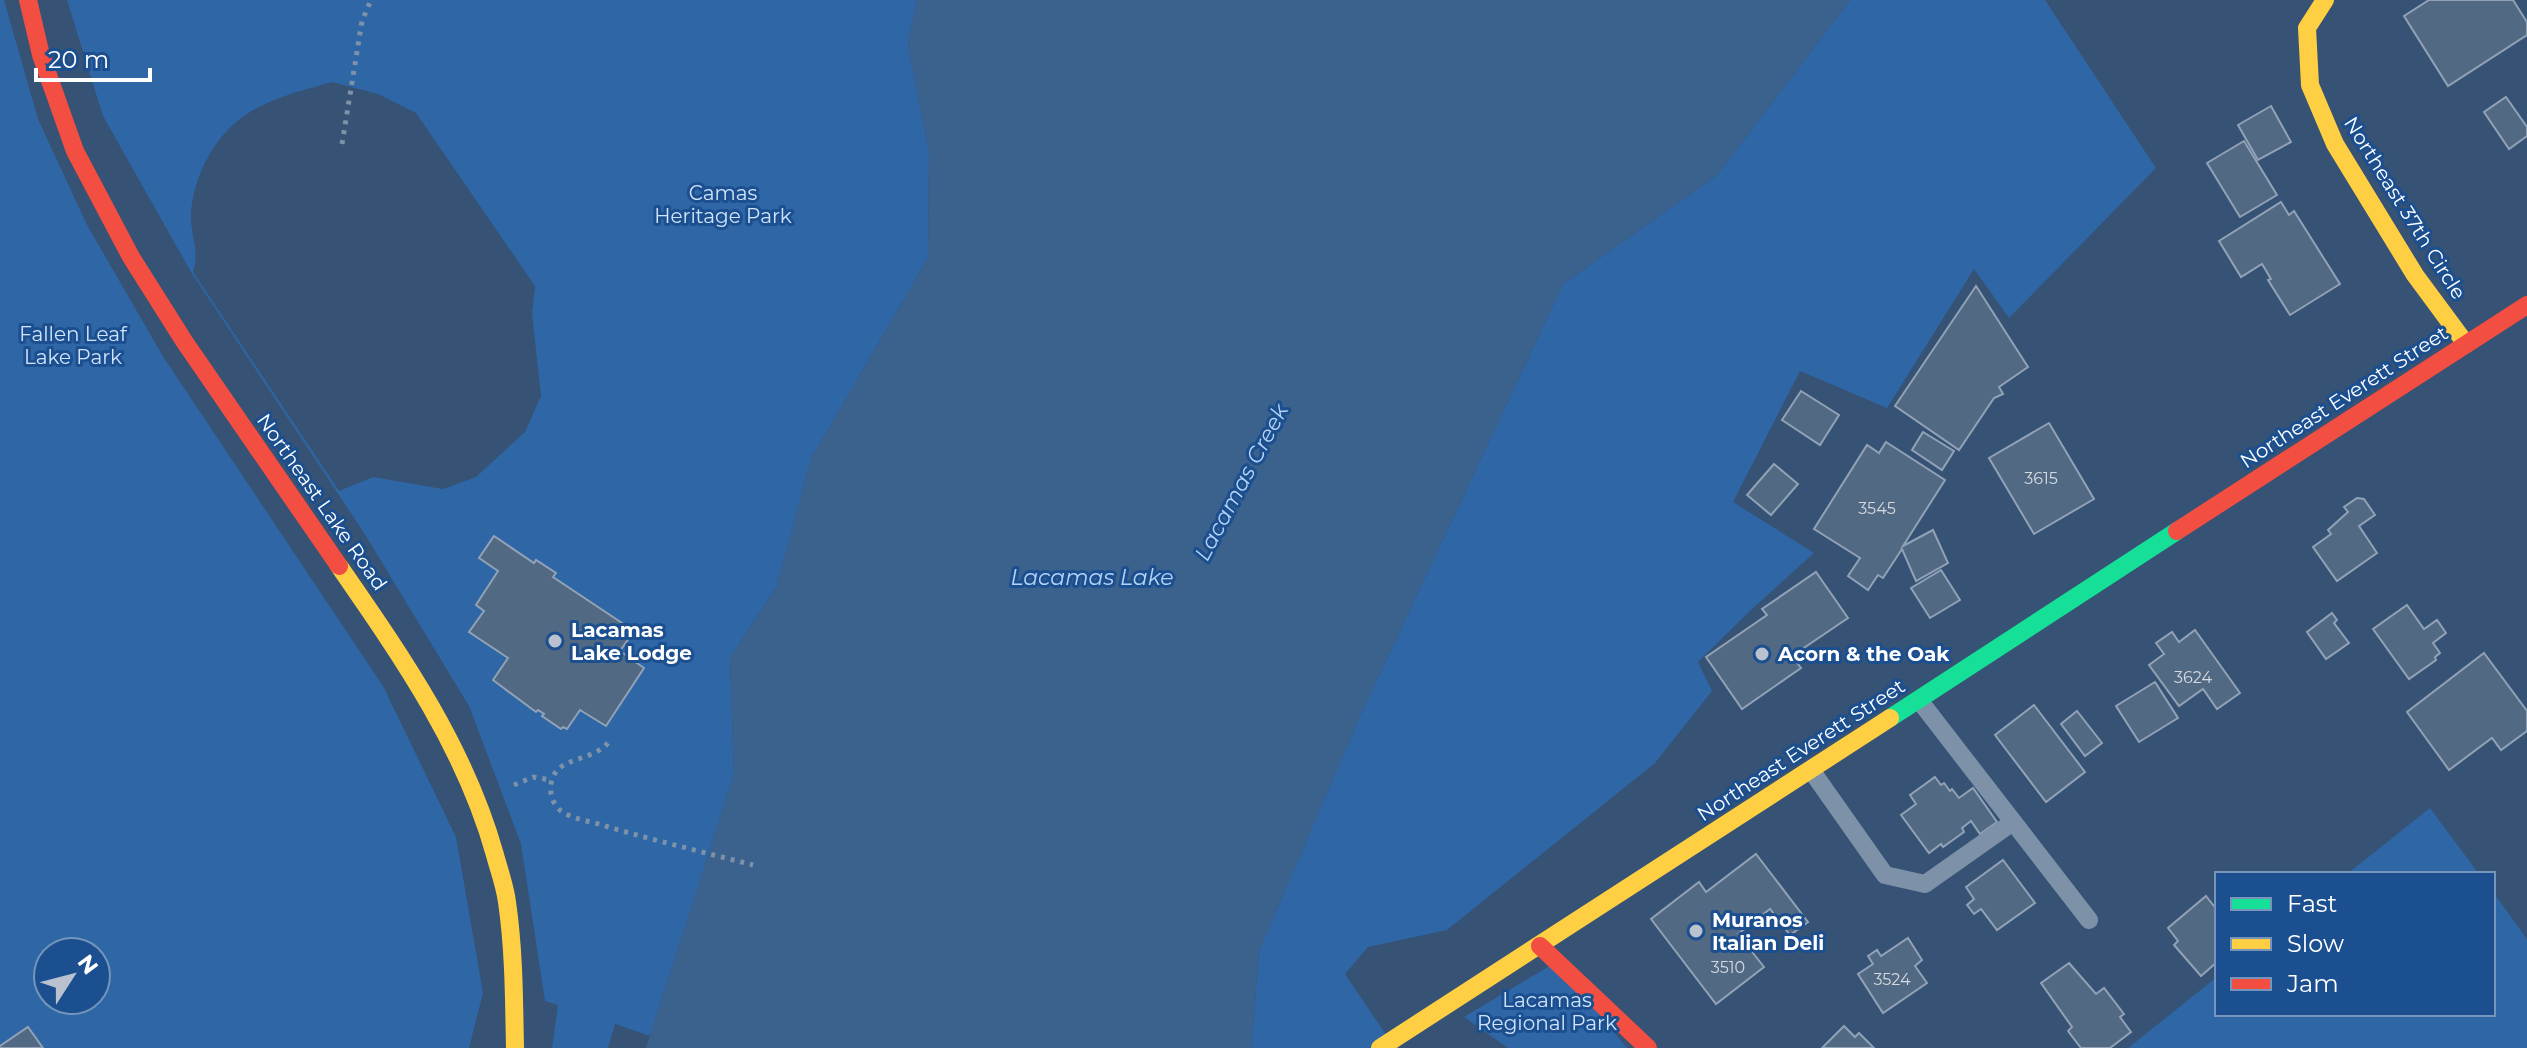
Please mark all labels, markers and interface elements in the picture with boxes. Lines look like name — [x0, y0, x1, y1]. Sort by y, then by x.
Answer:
scale bar — [36, 32, 150, 82]
text: 20 m — [48, 45, 109, 74]
street label: Northeast 37th Circle — [2339, 112, 2471, 304]
park label: Camas Heritage Park — [654, 181, 792, 228]
street label: Northeast Everett Street — [2236, 321, 2452, 473]
park label: Fallen Leaf Lake Park — [19, 322, 128, 369]
water label: Lacamas Creek — [1189, 398, 1295, 565]
street label: Northeast Lake Road — [252, 409, 392, 595]
house number: 3615 — [2024, 469, 2058, 488]
house number: 3545 — [1858, 499, 1896, 518]
water label: Lacamas Lake — [1010, 564, 1174, 591]
place label: Lacamas Lake Lodge — [571, 618, 692, 665]
marker: Lacamas Lake Lodge — [546, 632, 564, 650]
place label: Acorn & the Oak — [1777, 642, 1950, 666]
marker: Acorn & the Oak — [1753, 645, 1771, 663]
house number: 3624 — [2174, 668, 2212, 687]
street label: Northeast Everett Street — [1693, 674, 1909, 826]
legend — [2215, 872, 2495, 1016]
text: Fast — [2287, 889, 2338, 918]
place label: Muranos Italian Deli — [1712, 908, 1824, 955]
marker: Muranos Italian Deli — [1687, 922, 1705, 940]
text: Slow — [2287, 929, 2344, 958]
north arrow — [32, 936, 112, 1016]
text: N — [72, 949, 104, 980]
house number: 3510 — [1711, 958, 1745, 977]
text: Jam — [2286, 969, 2339, 998]
house number: 3524 — [1873, 970, 1911, 989]
park label: Lacamas Regional Park — [1477, 988, 1617, 1035]

